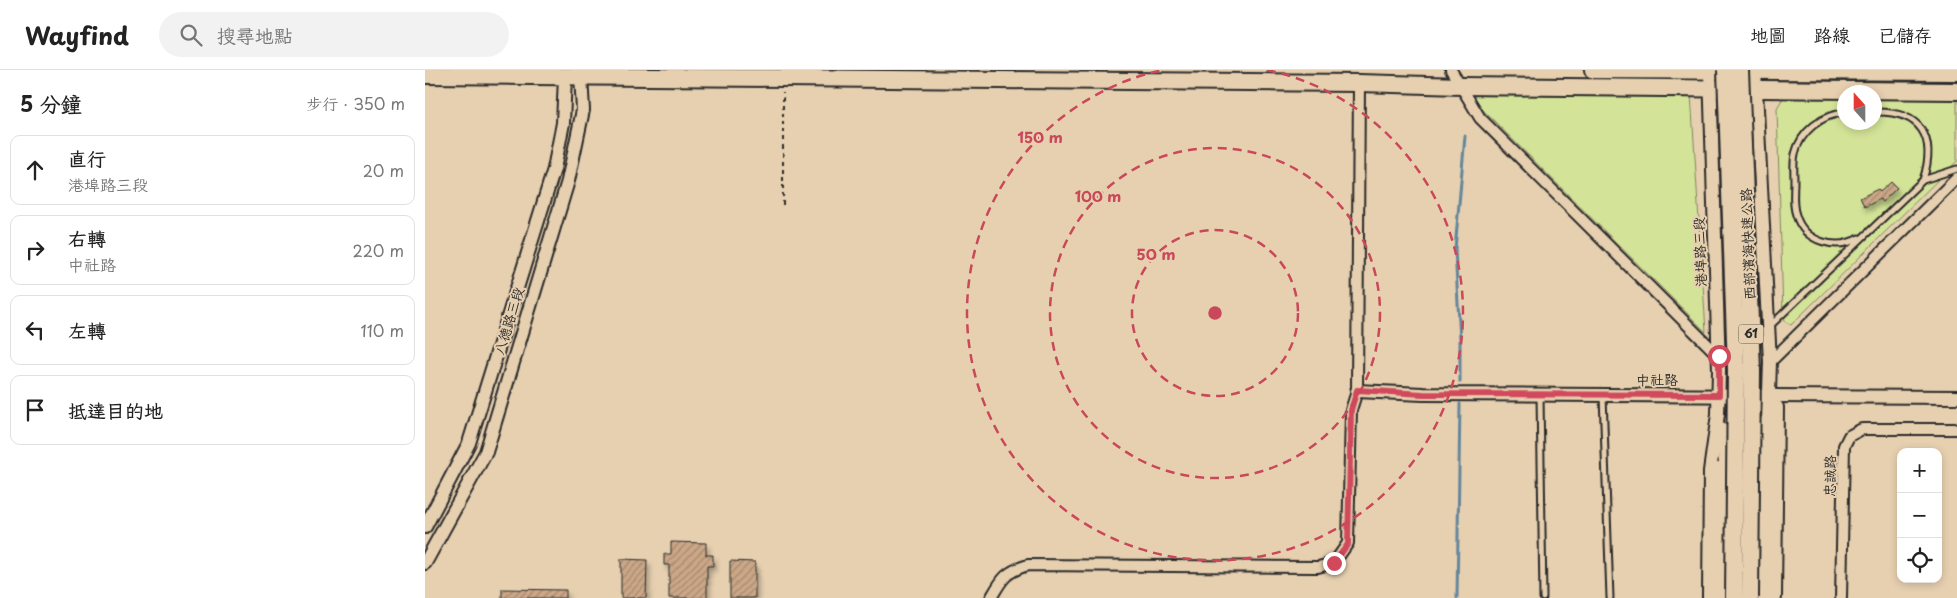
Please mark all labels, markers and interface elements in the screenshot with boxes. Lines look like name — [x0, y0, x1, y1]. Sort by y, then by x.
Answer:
search box — [159, 12, 509, 57]
text: Wayfind — [25, 17, 129, 53]
icon: search — [177, 21, 205, 49]
text: 搜尋地點 — [217, 21, 293, 49]
text: 地圖 — [1750, 21, 1786, 48]
text: 路線 — [1814, 21, 1850, 48]
text: 已儲存 — [1878, 21, 1932, 48]
north arrow — [1837, 85, 1882, 130]
text: 5 分鐘 — [20, 87, 82, 119]
text: 步行 · 350 m — [306, 91, 405, 115]
text: 150 m — [1017, 125, 1063, 148]
text: 直行 — [68, 144, 106, 172]
icon: ahead — [21, 156, 49, 184]
text: 20 m — [363, 158, 404, 182]
text: 港埠路三段 — [68, 172, 148, 196]
text: 100 m — [1075, 184, 1121, 207]
street label: 西部濱海快速公路 — [1735, 188, 1760, 300]
street label: 港埠路三段 — [1688, 217, 1711, 287]
text: 右轉 — [68, 224, 106, 252]
icon: right — [21, 236, 49, 264]
text: 220 m — [353, 238, 404, 262]
text: 50 m — [1137, 242, 1175, 265]
text: 中社路 — [68, 252, 116, 276]
street label: 八德路三段 — [488, 284, 529, 357]
centre of rings — [1206, 304, 1224, 322]
icon: left — [21, 316, 49, 344]
text: 左轉 — [68, 316, 106, 344]
text: 110 m — [361, 318, 404, 342]
road number: 61 — [1739, 324, 1763, 344]
route start — [1708, 345, 1731, 368]
street label: 中社路 — [1636, 369, 1678, 390]
icon: arrive — [21, 396, 49, 424]
text: 抵達目的地 — [68, 396, 163, 424]
map controls — [1897, 448, 1942, 583]
button: + — [1897, 448, 1942, 493]
street label: 忠誠路 — [1819, 455, 1840, 497]
button: − — [1897, 493, 1942, 538]
button: locate — [1897, 538, 1942, 583]
route end — [1323, 552, 1346, 575]

